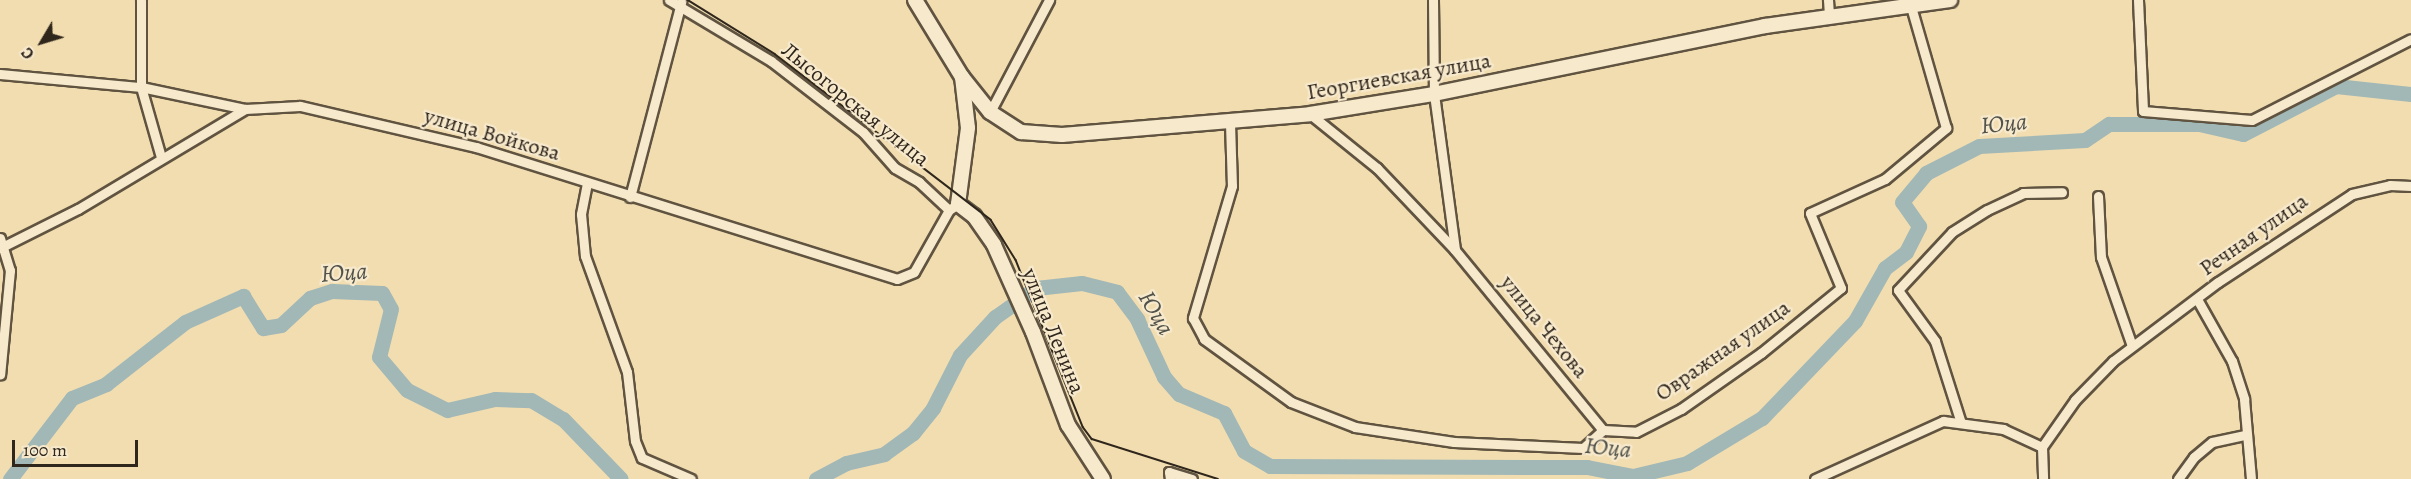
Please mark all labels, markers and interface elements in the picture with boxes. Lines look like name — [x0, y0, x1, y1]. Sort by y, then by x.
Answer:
north arrow — [12, 12, 72, 72]
street label: Лысогорская улица — [776, 37, 934, 173]
text: С — [16, 42, 40, 64]
street label: Георгиевская улица — [1305, 48, 1493, 106]
street label: улица Войкова — [421, 103, 563, 167]
water label: Юца — [1979, 107, 2029, 141]
street label: Речная улица — [2195, 188, 2313, 282]
water label: Юца — [320, 257, 368, 289]
street label: улица Ленина — [1016, 264, 1090, 398]
street label: улица Чехова — [1494, 270, 1594, 384]
water label: Юца — [1132, 286, 1180, 340]
street label: Овражная улица — [1651, 295, 1795, 407]
scale bar — [15, 428, 141, 466]
water label: Юца — [1583, 431, 1633, 465]
text: 100 m — [23, 438, 67, 462]

